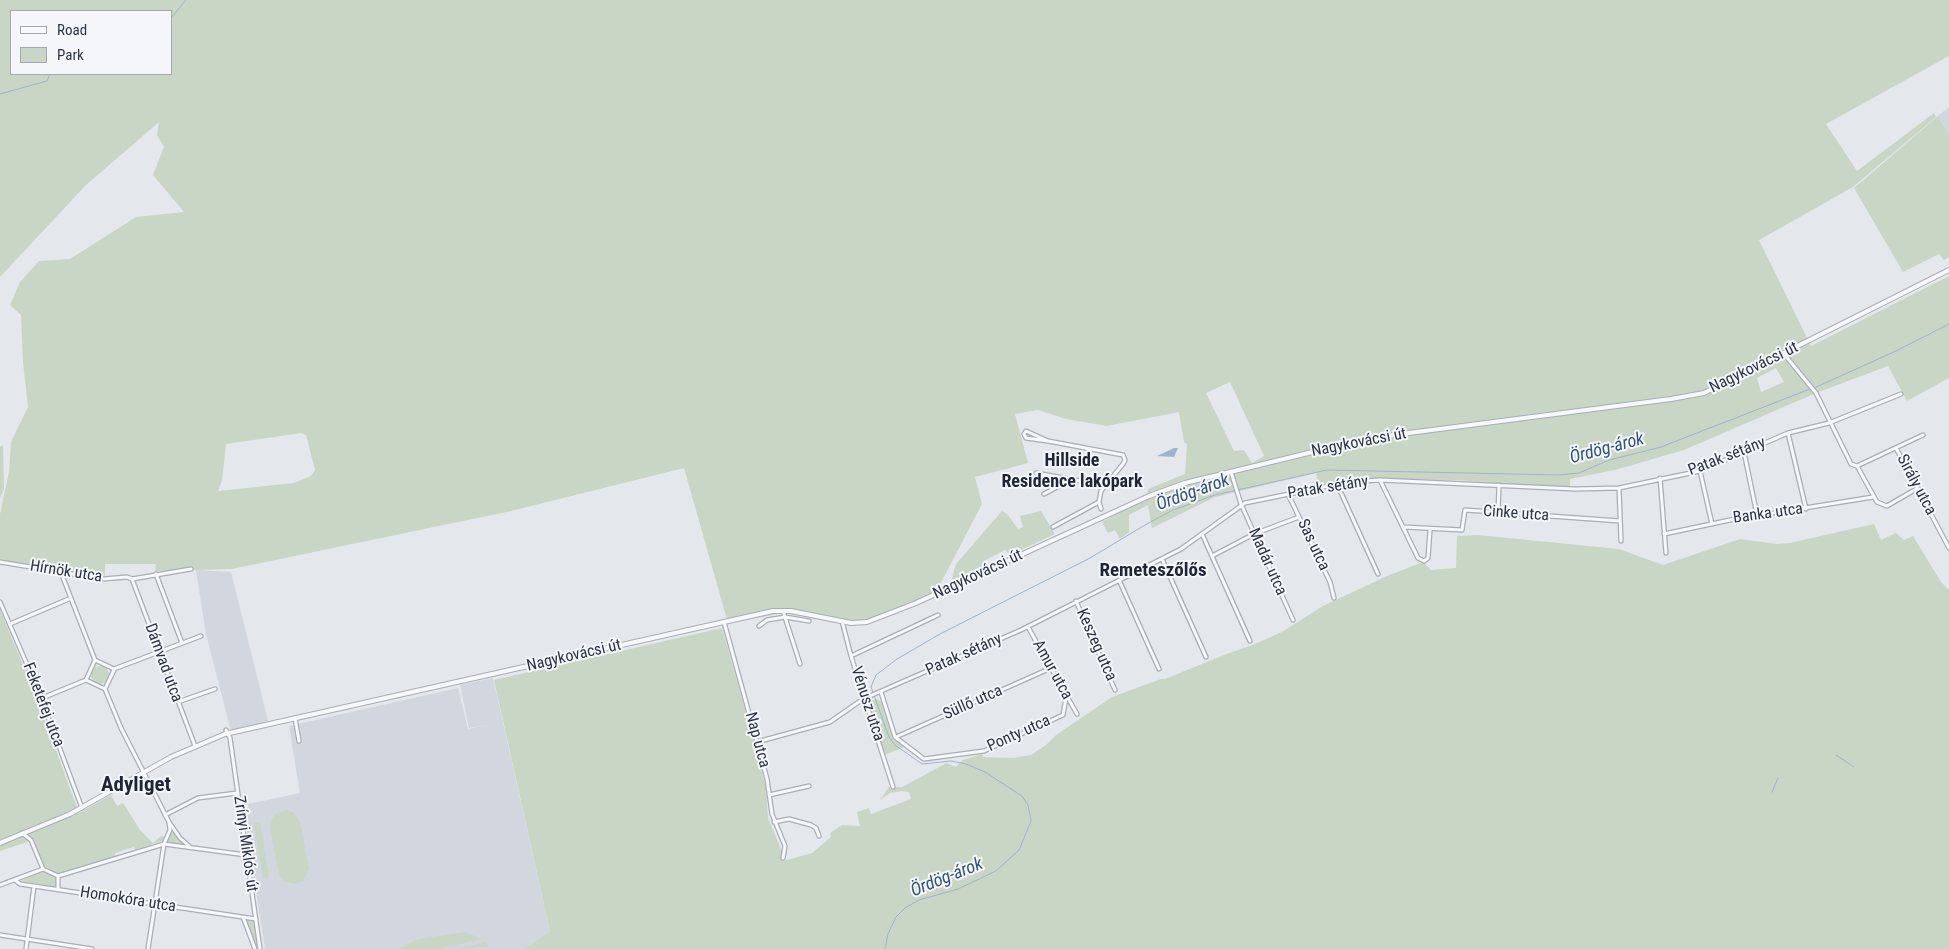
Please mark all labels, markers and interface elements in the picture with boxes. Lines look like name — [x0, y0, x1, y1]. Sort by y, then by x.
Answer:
legend — [10, 10, 172, 75]
text: Road — [57, 21, 87, 39]
text: Park — [57, 46, 84, 64]
street label: Nagykovácsi út — [1707, 338, 1801, 398]
street label: Nagykovácsi út — [1310, 424, 1408, 462]
water label: Ördög-árok — [1567, 429, 1647, 469]
street label: Patak sétány — [1686, 433, 1768, 481]
district label: Hillside Residence lakópark — [1001, 450, 1143, 492]
street label: Sirály utca — [1892, 451, 1940, 519]
water label: Ördög-árok — [1154, 470, 1232, 516]
street label: Patak sétány — [1286, 472, 1370, 504]
street label: Banka utca — [1732, 500, 1804, 528]
street label: Cinke utca — [1482, 502, 1550, 526]
street label: Sas utca — [1293, 516, 1333, 574]
street label: Madár utca — [1244, 525, 1290, 599]
street label: Nagykovácsi út — [930, 546, 1026, 604]
street label: Hírnök utca — [29, 557, 103, 587]
district label: Remeteszőlős — [1099, 560, 1207, 582]
street label: Keszeg utca — [1072, 606, 1120, 684]
street label: Dámvad utca — [140, 621, 186, 705]
street label: Patak sétány — [923, 630, 1005, 680]
street label: Nagykovácsi út — [525, 636, 623, 676]
street label: Amur utca — [1028, 637, 1076, 703]
street label: Feketefej utca — [18, 660, 68, 750]
street label: Vénusz utca — [846, 664, 888, 744]
street label: Süllő utca — [941, 681, 1005, 725]
street label: Nap utca — [740, 710, 774, 770]
street label: Ponty utca — [984, 712, 1054, 756]
district label: Adyliget — [101, 773, 171, 799]
street label: Zrínyi Miklós út — [229, 795, 261, 893]
water label: Ördög-árok — [908, 854, 986, 902]
street label: Homokóra utca — [79, 883, 177, 917]

